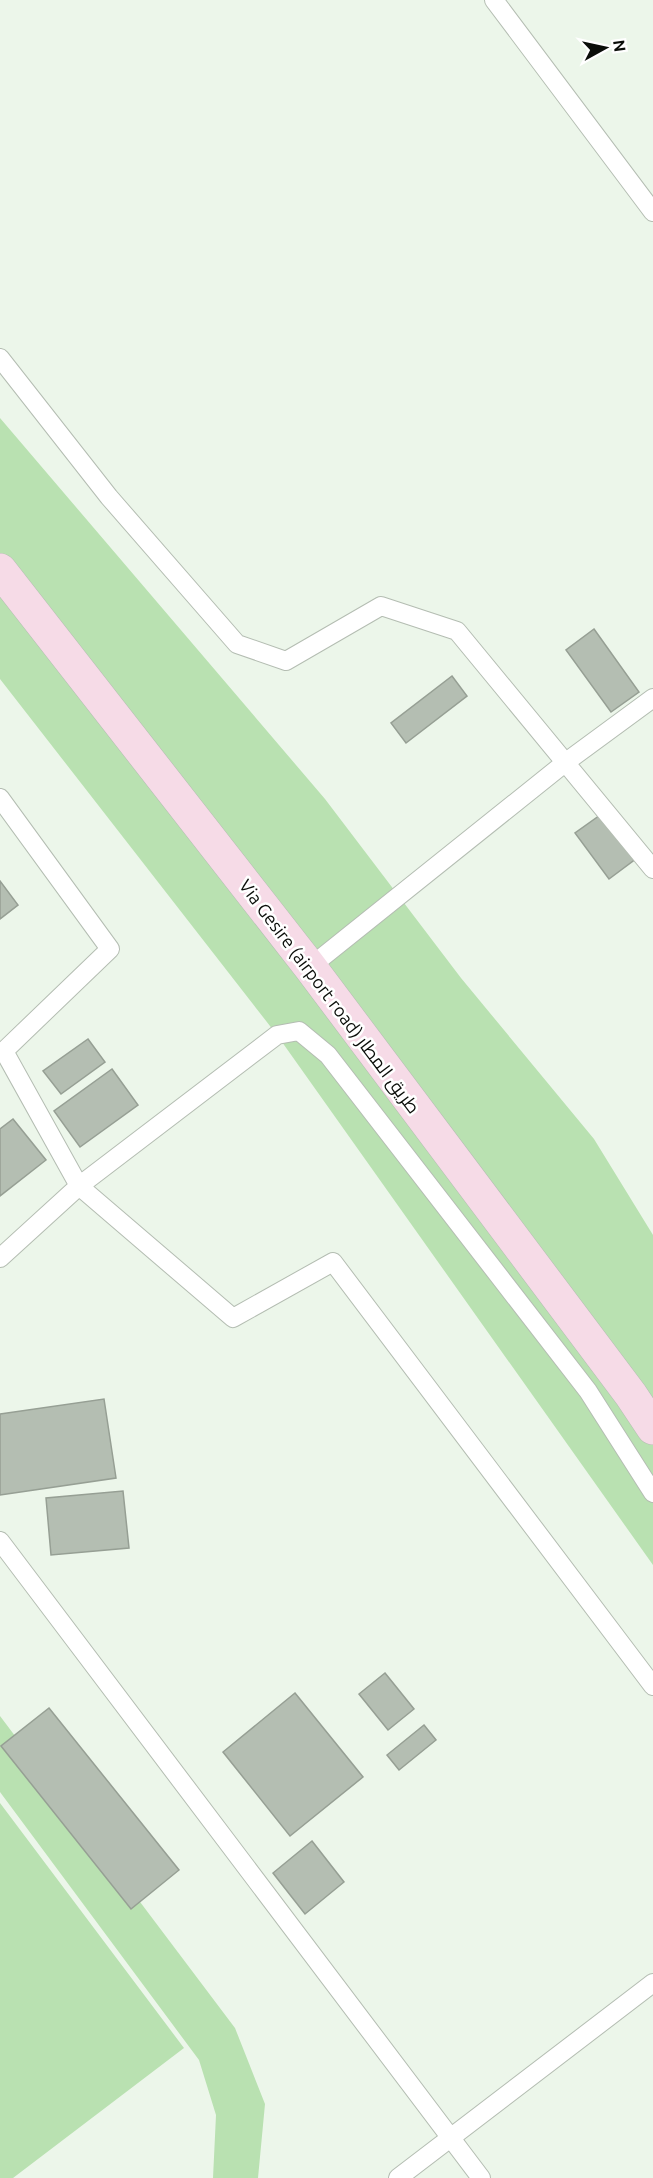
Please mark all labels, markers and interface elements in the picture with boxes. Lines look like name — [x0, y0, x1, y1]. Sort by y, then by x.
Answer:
north arrow — [575, 18, 635, 78]
text: N — [610, 39, 630, 53]
street label: Via Gesire (airport road) طريق المطار — [233, 875, 424, 1119]

